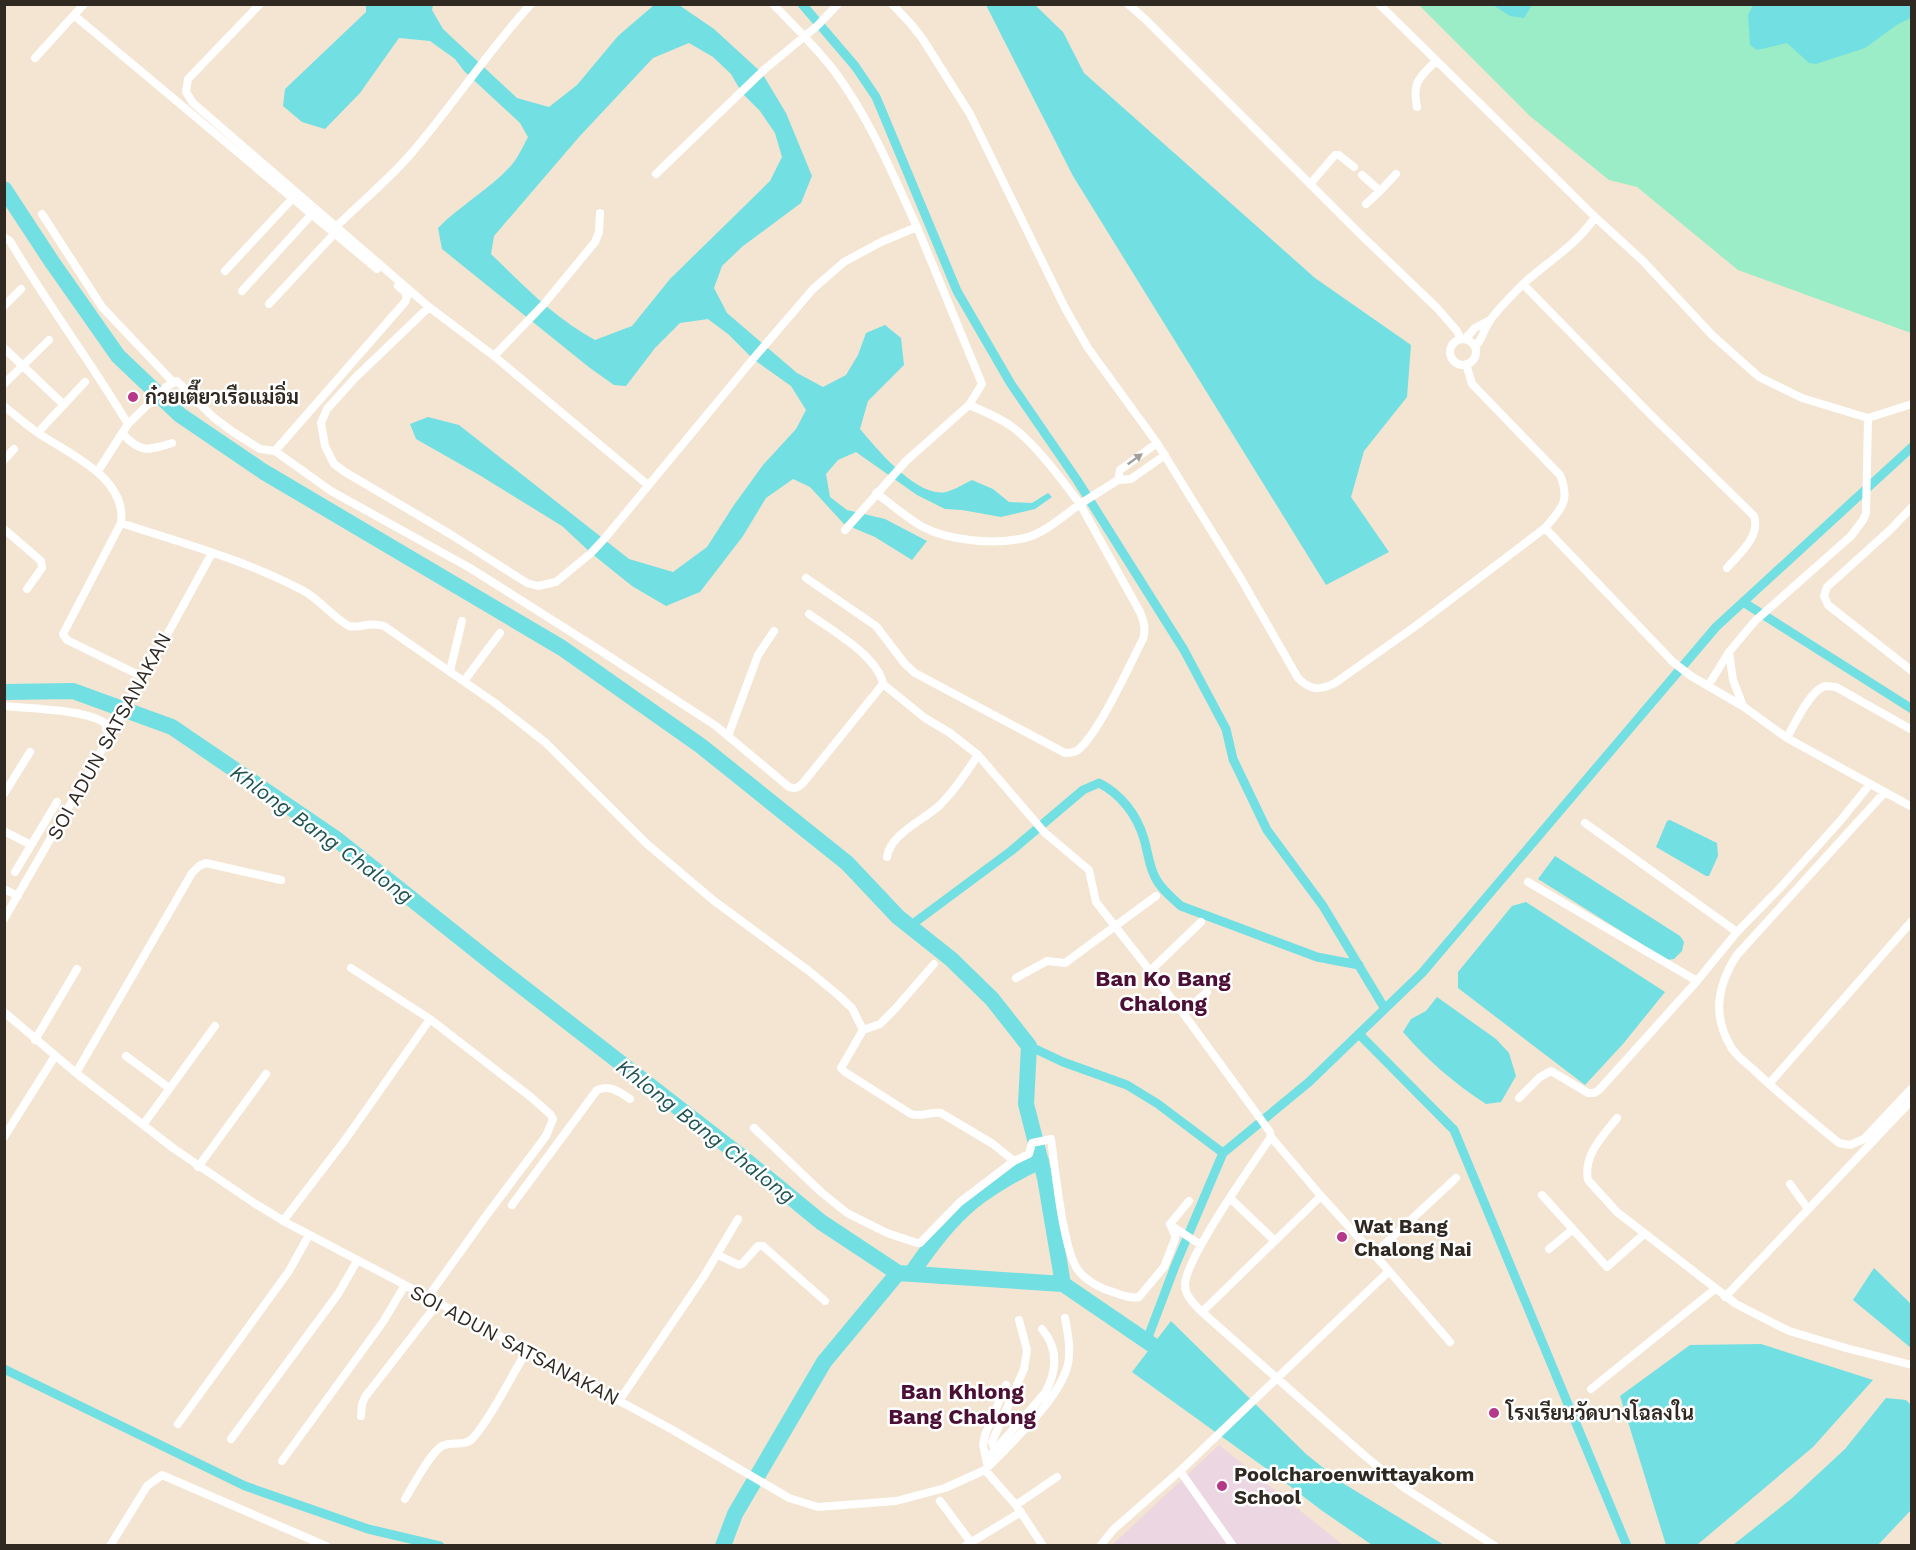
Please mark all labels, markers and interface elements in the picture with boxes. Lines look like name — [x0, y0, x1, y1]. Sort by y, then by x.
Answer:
place label: ก๋วยเตี๊ยวเรือแม่อิ่ม — [145, 379, 299, 409]
marker: ก๋วยเตี๊ยวเรือแม่อิ่ม — [126, 390, 140, 404]
one-way arrow — [1127, 454, 1142, 466]
street label: SOI ADUN SATSANAKAN — [42, 628, 176, 844]
water label: Khlong Bang Chalong — [226, 759, 418, 909]
district label: Ban Ko Bang Chalong — [1095, 966, 1231, 1016]
water label: Khlong Bang Chalong — [612, 1053, 800, 1209]
place label: Wat Bang Chalong Nai — [1354, 1214, 1472, 1261]
marker: Wat Bang Chalong Nai — [1335, 1230, 1349, 1244]
street label: SOI ADUN SATSANAKAN — [406, 1280, 624, 1410]
district label: Ban Khlong Bang Chalong — [888, 1379, 1037, 1429]
place label: โรงเรียนวัดบางโฉลงใน — [1505, 1399, 1694, 1425]
marker: โรงเรียนวัดบางโฉลงใน — [1487, 1406, 1501, 1420]
place label: Poolcharoenwittayakom School — [1234, 1462, 1474, 1509]
marker: Poolcharoenwittayakom School — [1215, 1479, 1229, 1493]

